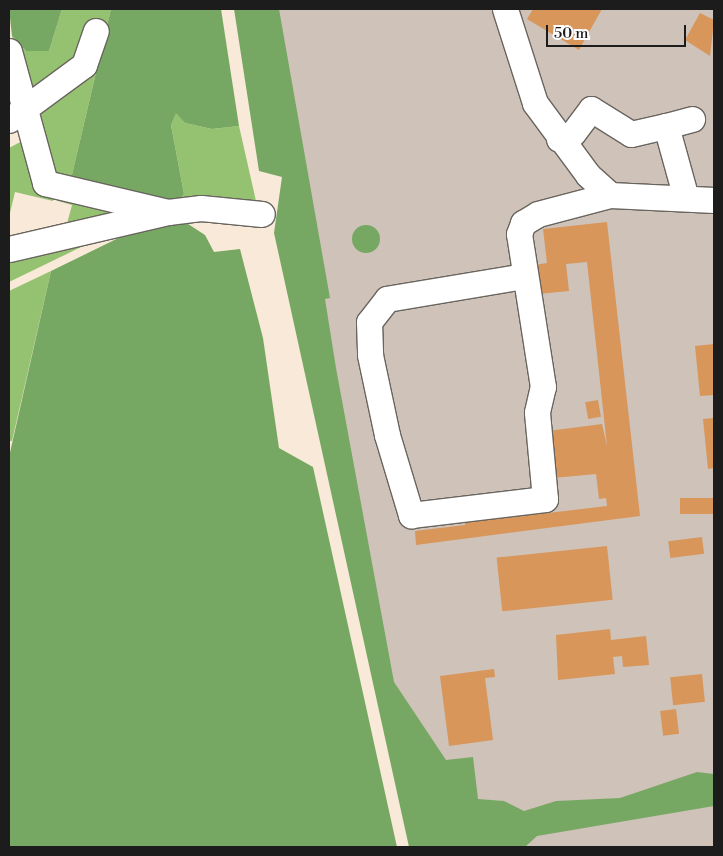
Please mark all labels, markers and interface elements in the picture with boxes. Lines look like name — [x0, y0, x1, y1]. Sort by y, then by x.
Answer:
scale bar — [548, 15, 688, 47]
text: 50 m — [554, 24, 588, 43]

